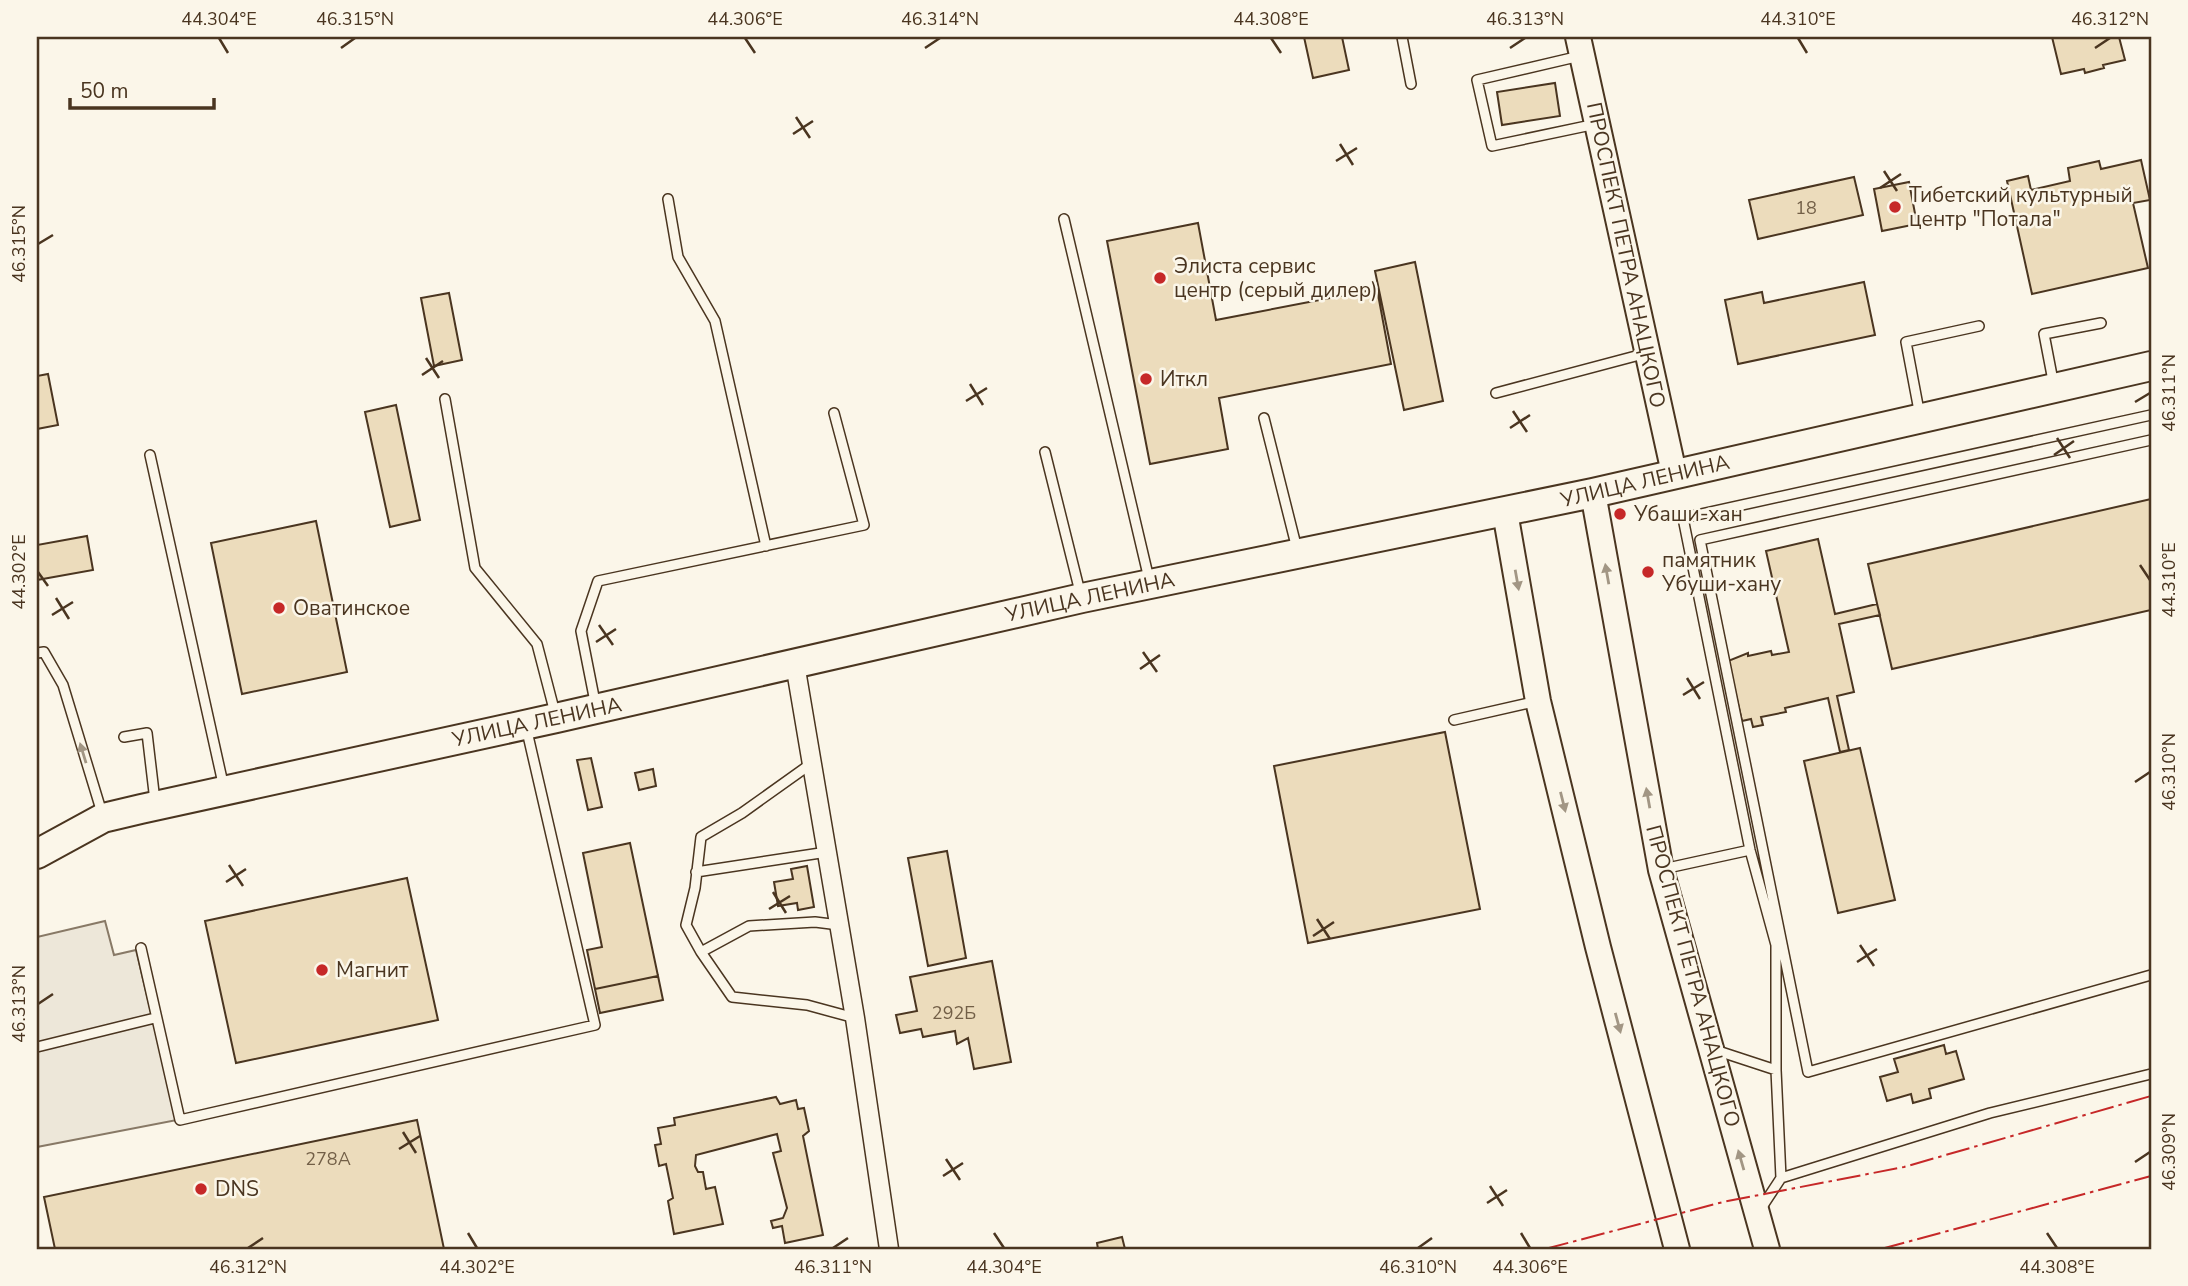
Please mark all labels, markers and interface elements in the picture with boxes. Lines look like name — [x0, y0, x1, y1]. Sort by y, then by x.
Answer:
text: 44.304°E — [181, 7, 257, 31]
text: 46.315°N — [316, 7, 394, 31]
text: 44.306°E — [707, 7, 783, 31]
text: 46.314°N — [901, 7, 979, 31]
text: 44.308°E — [1233, 7, 1309, 31]
text: 46.313°N — [1486, 7, 1564, 31]
text: 44.310°E — [1760, 7, 1836, 31]
text: 46.312°N — [2071, 7, 2149, 31]
scale bar — [70, 66, 214, 110]
text: 50 m — [80, 77, 129, 105]
street label: ПРОСПЕКТ ПЕТРА АНАЦКОГО — [1580, 100, 1672, 410]
place label: Тибетский культурный центр "Потала" — [1909, 181, 2133, 233]
house number: 18 — [1795, 196, 1817, 220]
marker: Тибетский культурный центр "Потала" — [1887, 199, 1903, 215]
text: 46.315°N — [7, 205, 31, 283]
place label: Элиста сервис центр (серый дилер) — [1174, 252, 1378, 304]
marker: Элиста сервис центр (серый дилер) — [1152, 270, 1168, 286]
text: 46.311°N — [2157, 354, 2181, 432]
place label: Иткл — [1160, 365, 1208, 393]
marker: Иткл — [1138, 371, 1154, 387]
street label: УЛИЦА ЛЕНИНА — [1557, 448, 1732, 514]
place label: Убаши-хан — [1633, 500, 1743, 528]
marker: Убаши-хан — [1612, 506, 1628, 522]
text: 44.302°E — [7, 534, 31, 610]
text: 44.310°E — [2157, 542, 2181, 618]
place label: памятник Убуши-хану — [1661, 546, 1781, 598]
one-way arrow — [1602, 563, 1613, 585]
marker: памятник Убуши-хану — [1640, 564, 1656, 580]
street label: УЛИЦА ЛЕНИНА — [1002, 565, 1177, 629]
one-way arrow — [1512, 569, 1523, 591]
place label: Оватинское — [293, 594, 410, 622]
marker: Оватинское — [271, 600, 287, 616]
street label: УЛИЦА ЛЕНИНА — [449, 690, 624, 754]
text: 46.310°N — [2157, 733, 2181, 811]
one-way arrow — [78, 742, 88, 763]
one-way arrow — [1642, 787, 1653, 809]
one-way arrow — [1558, 791, 1569, 813]
street label: ПРОСПЕКТ ПЕТРА АНАЦКОГО — [1639, 822, 1747, 1130]
place label: Магнит — [336, 956, 409, 984]
marker: Магнит — [314, 962, 330, 978]
text: 46.313°N — [7, 965, 31, 1043]
house number: 292Б — [932, 1001, 976, 1025]
one-way arrow — [1613, 1012, 1624, 1034]
text: 46.309°N — [2157, 1113, 2181, 1191]
house number: 278А — [305, 1147, 351, 1171]
one-way arrow — [1735, 1149, 1746, 1171]
place label: DNS — [215, 1175, 259, 1203]
marker: DNS — [193, 1181, 209, 1197]
text: 46.312°N — [209, 1255, 287, 1279]
text: 44.302°E — [439, 1255, 515, 1279]
text: 46.311°N — [794, 1255, 872, 1279]
text: 44.304°E — [966, 1255, 1042, 1279]
text: 46.310°N — [1379, 1255, 1457, 1279]
text: 44.306°E — [1492, 1255, 1568, 1279]
text: 44.308°E — [2019, 1255, 2095, 1279]

